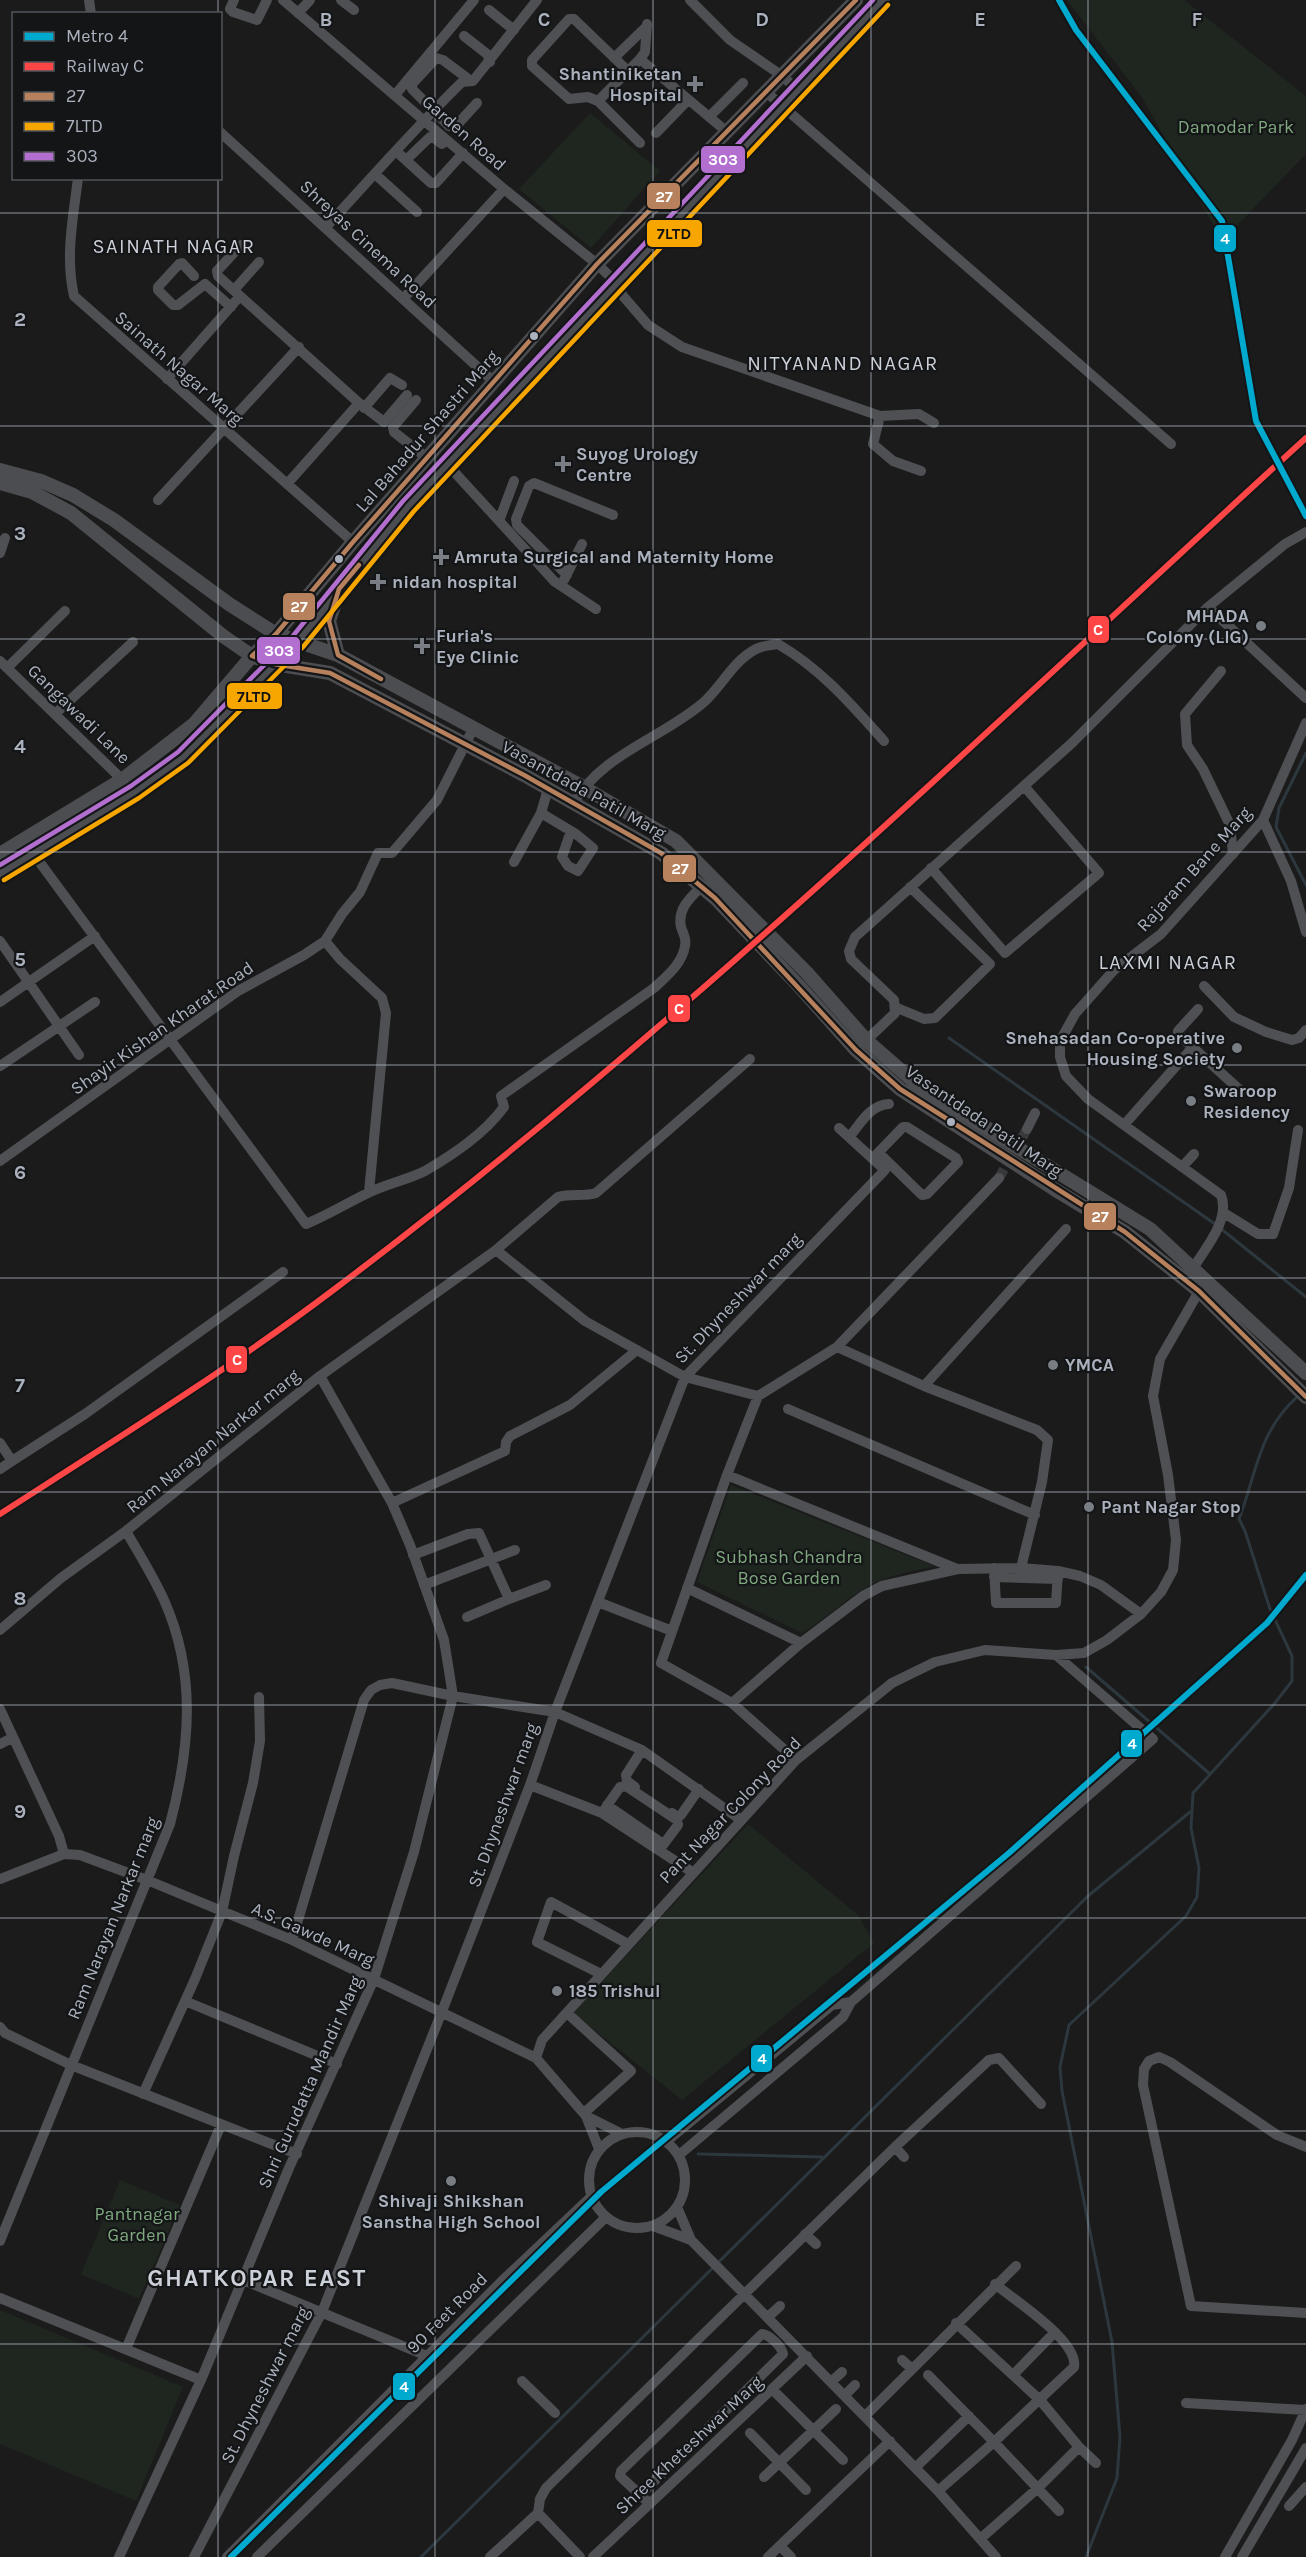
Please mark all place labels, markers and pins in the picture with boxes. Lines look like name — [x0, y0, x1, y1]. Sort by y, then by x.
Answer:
place label: Shantiniketan Hospital — [558, 63, 682, 106]
marker: Shantiniketan Hospital — [686, 75, 704, 93]
unlabelled marker — [528, 330, 540, 342]
place label: Suyog Urology Centre — [576, 443, 698, 486]
marker: Suyog Urology Centre — [554, 455, 572, 473]
place label: Amruta Surgical and Maternity Home — [454, 546, 774, 568]
marker: Amruta Surgical and Maternity Home — [432, 548, 450, 566]
unlabelled marker — [333, 553, 345, 565]
place label: nidan hospital — [392, 571, 517, 593]
marker: nidan hospital — [369, 573, 387, 591]
place label: MHADA Colony (LIG) — [1146, 605, 1249, 648]
marker: MHADA Colony (LIG) — [1254, 619, 1268, 633]
place label: Furia's Eye Clinic — [436, 625, 519, 668]
marker: Furia's Eye Clinic — [413, 637, 431, 655]
place label: Snehasadan Co-operative Housing Society — [1005, 1027, 1225, 1070]
marker: Snehasadan Co-operative Housing Society — [1230, 1041, 1244, 1055]
place label: Swaroop Residency — [1203, 1080, 1290, 1123]
marker: Swaroop Residency — [1184, 1094, 1198, 1108]
unlabelled marker — [945, 1116, 957, 1128]
place label: YMCA — [1065, 1354, 1114, 1376]
marker: YMCA — [1046, 1358, 1060, 1372]
place label: Pant Nagar Stop — [1101, 1496, 1241, 1518]
marker: Pant Nagar Stop — [1082, 1500, 1096, 1514]
place label: 185 Trishul — [569, 1980, 661, 2002]
marker: 185 Trishul — [550, 1984, 564, 1998]
marker: Shivaji Shikshan Sanstha High School — [444, 2174, 458, 2188]
place label: Shivaji Shikshan Sanstha High School — [361, 2190, 541, 2233]

